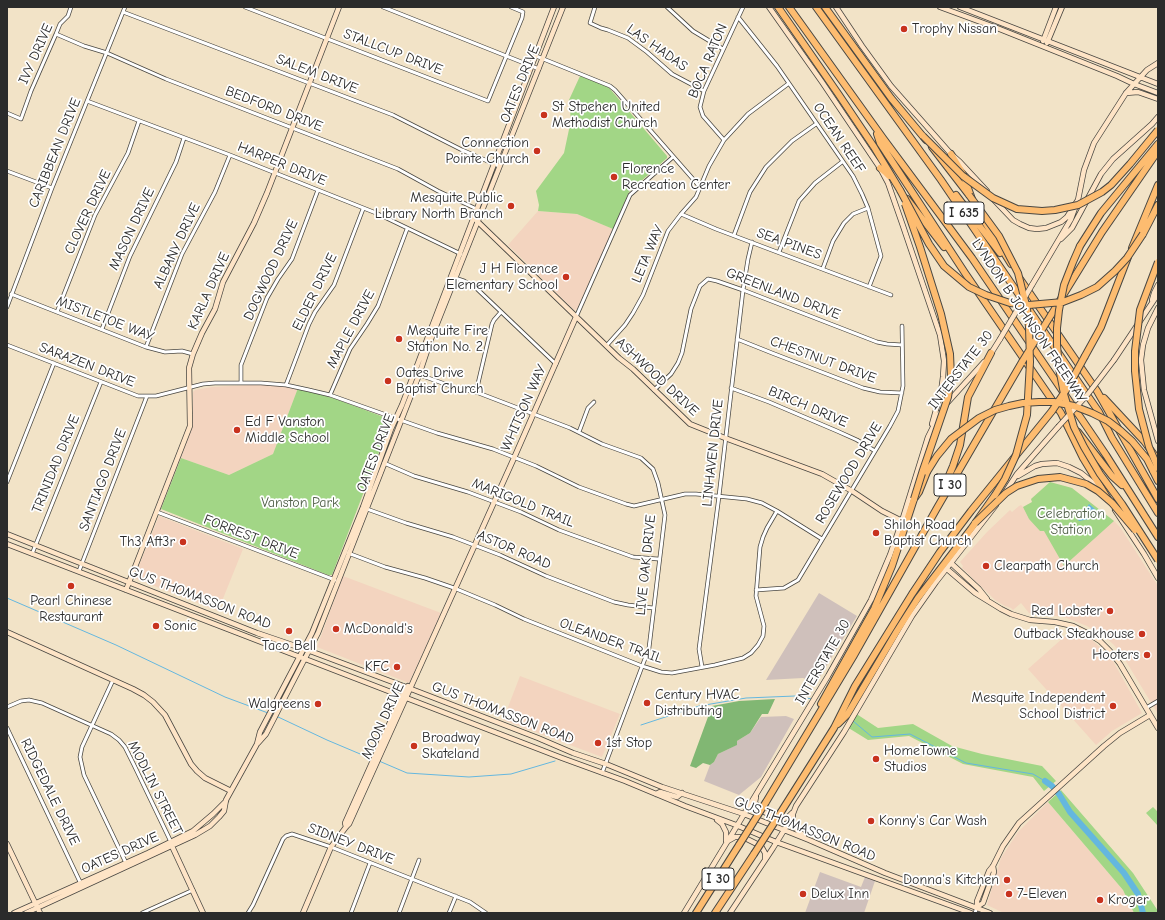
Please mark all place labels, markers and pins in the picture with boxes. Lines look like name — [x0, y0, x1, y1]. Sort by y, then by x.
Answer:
place label: Trophy Nissan — [912, 21, 997, 37]
marker: Trophy Nissan — [899, 24, 909, 34]
place label: St Stpehen United Methodist Church — [552, 99, 660, 132]
marker: St Stpehen United Methodist Church — [539, 110, 549, 120]
place label: Connection Pointe Church — [445, 135, 529, 168]
marker: Connection Pointe Church — [532, 146, 542, 156]
place label: Florence Recreation Center — [622, 161, 730, 194]
marker: Florence Recreation Center — [609, 172, 619, 182]
place label: Mesquite Public Library North Branch — [375, 190, 503, 222]
marker: Mesquite Public Library North Branch — [506, 201, 516, 211]
place label: J H Florence Elementary School — [446, 261, 558, 294]
marker: J H Florence Elementary School — [561, 272, 571, 282]
place label: Mesquite Fire Station No. 2 — [407, 323, 488, 356]
marker: Mesquite Fire Station No. 2 — [394, 334, 404, 344]
place label: Oates Drive Baptist Church — [396, 365, 484, 398]
marker: Oates Drive Baptist Church — [383, 376, 393, 386]
place label: Ed F Vanston Middle School — [245, 414, 329, 446]
marker: Ed F Vanston Middle School — [232, 425, 242, 435]
place label: Shiloh Road Baptist Church — [884, 517, 972, 550]
marker: Shiloh Road Baptist Church — [871, 528, 881, 538]
place label: Th3 Aft3r — [120, 534, 175, 550]
marker: Th3 Aft3r — [178, 537, 188, 547]
place label: Clearpath Church — [994, 558, 1099, 574]
marker: Clearpath Church — [981, 561, 991, 571]
marker: Pearl Chinese Restaurant — [66, 581, 76, 591]
place label: Pearl Chinese Restaurant — [30, 593, 112, 626]
place label: Red Lobster — [1031, 603, 1102, 619]
marker: Red Lobster — [1105, 606, 1115, 616]
place label: Sonic — [164, 618, 197, 634]
marker: Sonic — [151, 621, 161, 631]
place label: McDonald's — [344, 621, 413, 637]
marker: McDonald's — [331, 624, 341, 634]
marker: Taco Bell — [284, 626, 294, 636]
place label: Outback Steakhouse — [1014, 626, 1134, 642]
marker: Outback Steakhouse — [1137, 629, 1147, 639]
place label: Taco Bell — [262, 638, 316, 654]
place label: Hooters — [1092, 647, 1139, 663]
marker: Hooters — [1142, 650, 1152, 660]
place label: KFC — [365, 659, 389, 675]
marker: KFC — [392, 662, 402, 672]
place label: Century HVAC Distributing — [655, 687, 739, 720]
place label: Mesquite Independent School District — [972, 690, 1105, 722]
place label: Walgreens — [248, 696, 310, 712]
marker: Century HVAC Distributing — [642, 698, 652, 708]
marker: Walgreens — [313, 699, 323, 709]
marker: Mesquite Independent School District — [1108, 701, 1118, 711]
place label: Broadway Skateland — [422, 730, 480, 762]
place label: 1st Stop — [606, 735, 652, 751]
marker: 1st Stop — [593, 738, 603, 748]
marker: Broadway Skateland — [409, 741, 419, 751]
place label: HomeTowne Studios — [884, 743, 957, 776]
marker: HomeTowne Studios — [871, 754, 881, 764]
place label: Konny's Car Wash — [879, 813, 987, 829]
marker: Konny's Car Wash — [866, 816, 876, 826]
place label: Donna's Kitchen — [903, 872, 999, 888]
marker: Donna's Kitchen — [1002, 875, 1012, 885]
place label: Delux Inn — [811, 886, 869, 902]
place label: 7-Eleven — [1017, 886, 1067, 902]
marker: Delux Inn — [798, 889, 808, 899]
marker: 7-Eleven — [1004, 889, 1014, 899]
place label: Kroger — [1108, 892, 1149, 908]
marker: Kroger — [1095, 895, 1105, 905]

